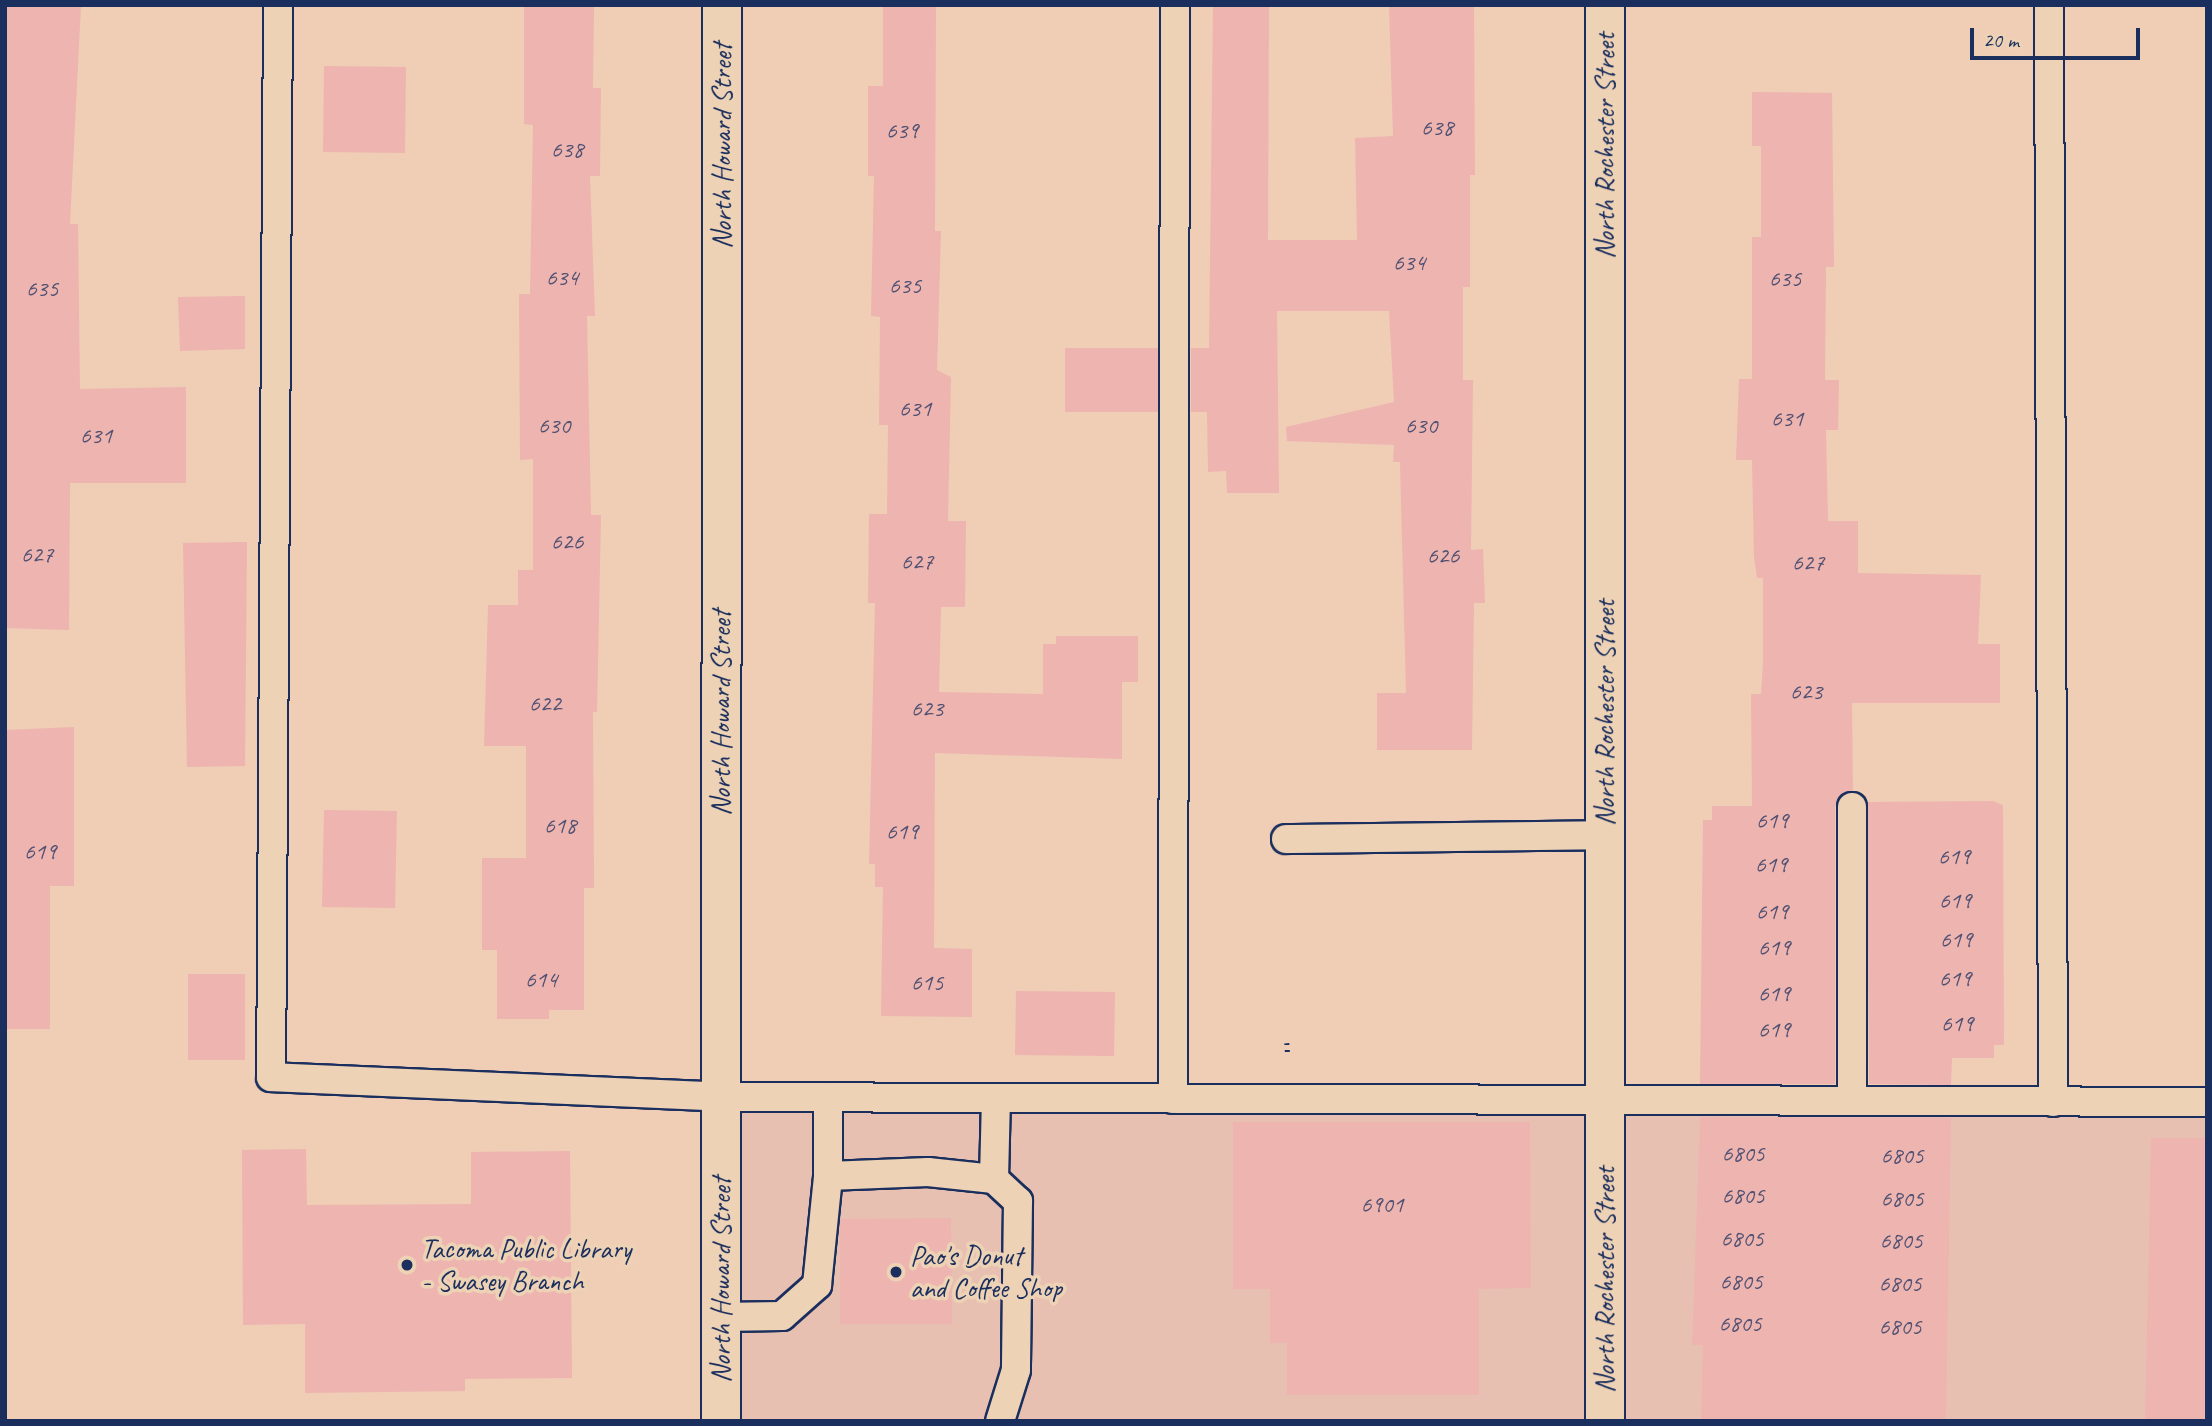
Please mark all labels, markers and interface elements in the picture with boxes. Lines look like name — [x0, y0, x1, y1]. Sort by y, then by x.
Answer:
scale bar — [1974, 14, 2144, 58]
text: 20 m — [1983, 27, 2019, 53]
street label: North Rochester Street — [1588, 32, 1622, 260]
street label: North Howard Street — [705, 43, 739, 249]
house number: 638 — [1421, 114, 1453, 142]
house number: 639 — [886, 117, 918, 145]
house number: 638 — [551, 136, 583, 164]
house number: 634 — [1393, 249, 1425, 277]
house number: 634 — [546, 264, 578, 292]
house number: 635 — [1769, 265, 1801, 293]
house number: 635 — [889, 272, 921, 300]
house number: 635 — [26, 275, 58, 303]
house number: 631 — [899, 395, 931, 423]
house number: 631 — [1771, 405, 1803, 433]
house number: 630 — [538, 412, 570, 440]
house number: 630 — [1405, 412, 1437, 440]
house number: 631 — [80, 422, 112, 450]
house number: 626 — [551, 528, 583, 556]
house number: 627 — [21, 541, 53, 569]
house number: 626 — [1427, 542, 1459, 570]
house number: 627 — [901, 548, 933, 576]
house number: 627 — [1792, 549, 1824, 577]
street label: North Rochester Street — [1588, 599, 1622, 827]
street label: North Howard Street — [704, 610, 738, 816]
house number: 623 — [1790, 678, 1822, 706]
house number: 622 — [529, 690, 561, 718]
house number: 623 — [911, 695, 943, 723]
house number: 619 — [1756, 807, 1788, 835]
house number: 618 — [544, 812, 576, 840]
house number: 619 — [886, 818, 918, 846]
house number: 619 — [24, 838, 56, 866]
house number: 619 — [1938, 843, 1970, 871]
house number: 619 — [1755, 851, 1787, 879]
house number: 619 — [1939, 887, 1971, 915]
house number: 619 — [1756, 898, 1788, 926]
house number: 619 — [1940, 926, 1972, 954]
house number: 619 — [1758, 934, 1790, 962]
house number: 619 — [1939, 965, 1971, 993]
house number: 614 — [525, 966, 557, 994]
house number: 615 — [911, 969, 943, 997]
house number: 619 — [1758, 980, 1790, 1008]
house number: 619 — [1941, 1010, 1973, 1038]
house number: 619 — [1758, 1016, 1790, 1044]
house number: 6805 — [1721, 1140, 1765, 1168]
house number: 6805 — [1880, 1142, 1924, 1170]
street label: North Rochester Street — [1588, 1166, 1622, 1394]
street label: North Howard Street — [704, 1177, 738, 1383]
house number: 6805 — [1721, 1182, 1765, 1210]
house number: 6805 — [1880, 1185, 1924, 1213]
house number: 6901 — [1360, 1191, 1404, 1219]
house number: 6805 — [1720, 1225, 1764, 1253]
house number: 6805 — [1879, 1227, 1923, 1255]
place label: Tacoma Public Library - Swasey Branch — [421, 1232, 631, 1298]
place label: Pao's Donut and Coffee Shop — [910, 1239, 1062, 1305]
marker: Tacoma Public Library - Swasey Branch — [399, 1257, 415, 1273]
marker: Pao's Donut and Coffee Shop — [888, 1264, 904, 1280]
house number: 6805 — [1719, 1268, 1763, 1296]
house number: 6805 — [1878, 1270, 1922, 1298]
house number: 6805 — [1718, 1310, 1762, 1338]
house number: 6805 — [1878, 1313, 1922, 1341]

